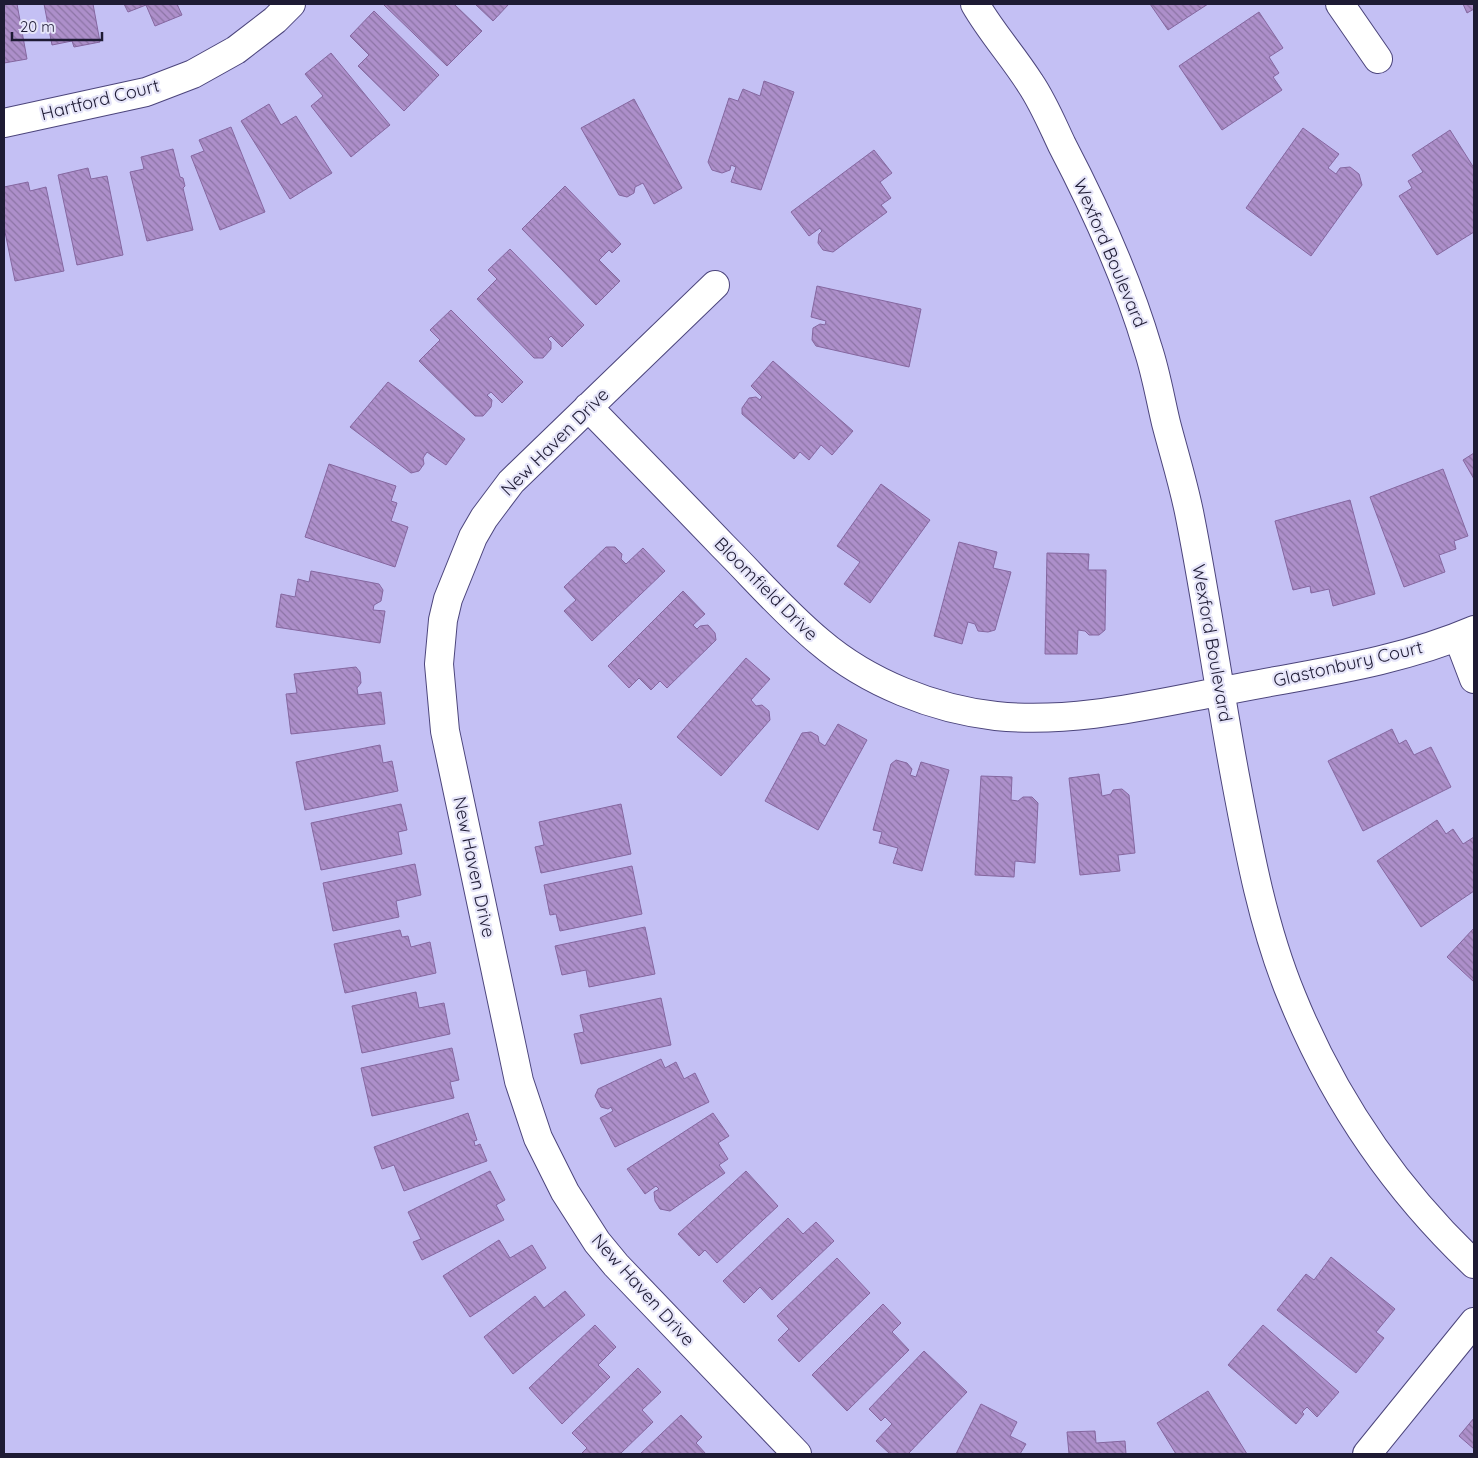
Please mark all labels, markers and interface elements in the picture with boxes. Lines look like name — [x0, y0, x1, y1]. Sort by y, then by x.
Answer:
scale bar — [12, 10, 102, 42]
text: 20 m — [20, 17, 55, 36]
street label: Hartford Court — [38, 74, 162, 125]
street label: Wexford Boulevard — [1069, 175, 1152, 331]
street label: New Haven Drive — [496, 383, 614, 501]
street label: Bloomfield Drive — [710, 532, 823, 645]
street label: Wexford Boulevard — [1187, 562, 1238, 723]
street label: Glastonbury Court — [1271, 635, 1425, 692]
street label: New Haven Drive — [448, 794, 501, 940]
street label: New Haven Drive — [587, 1229, 700, 1351]

